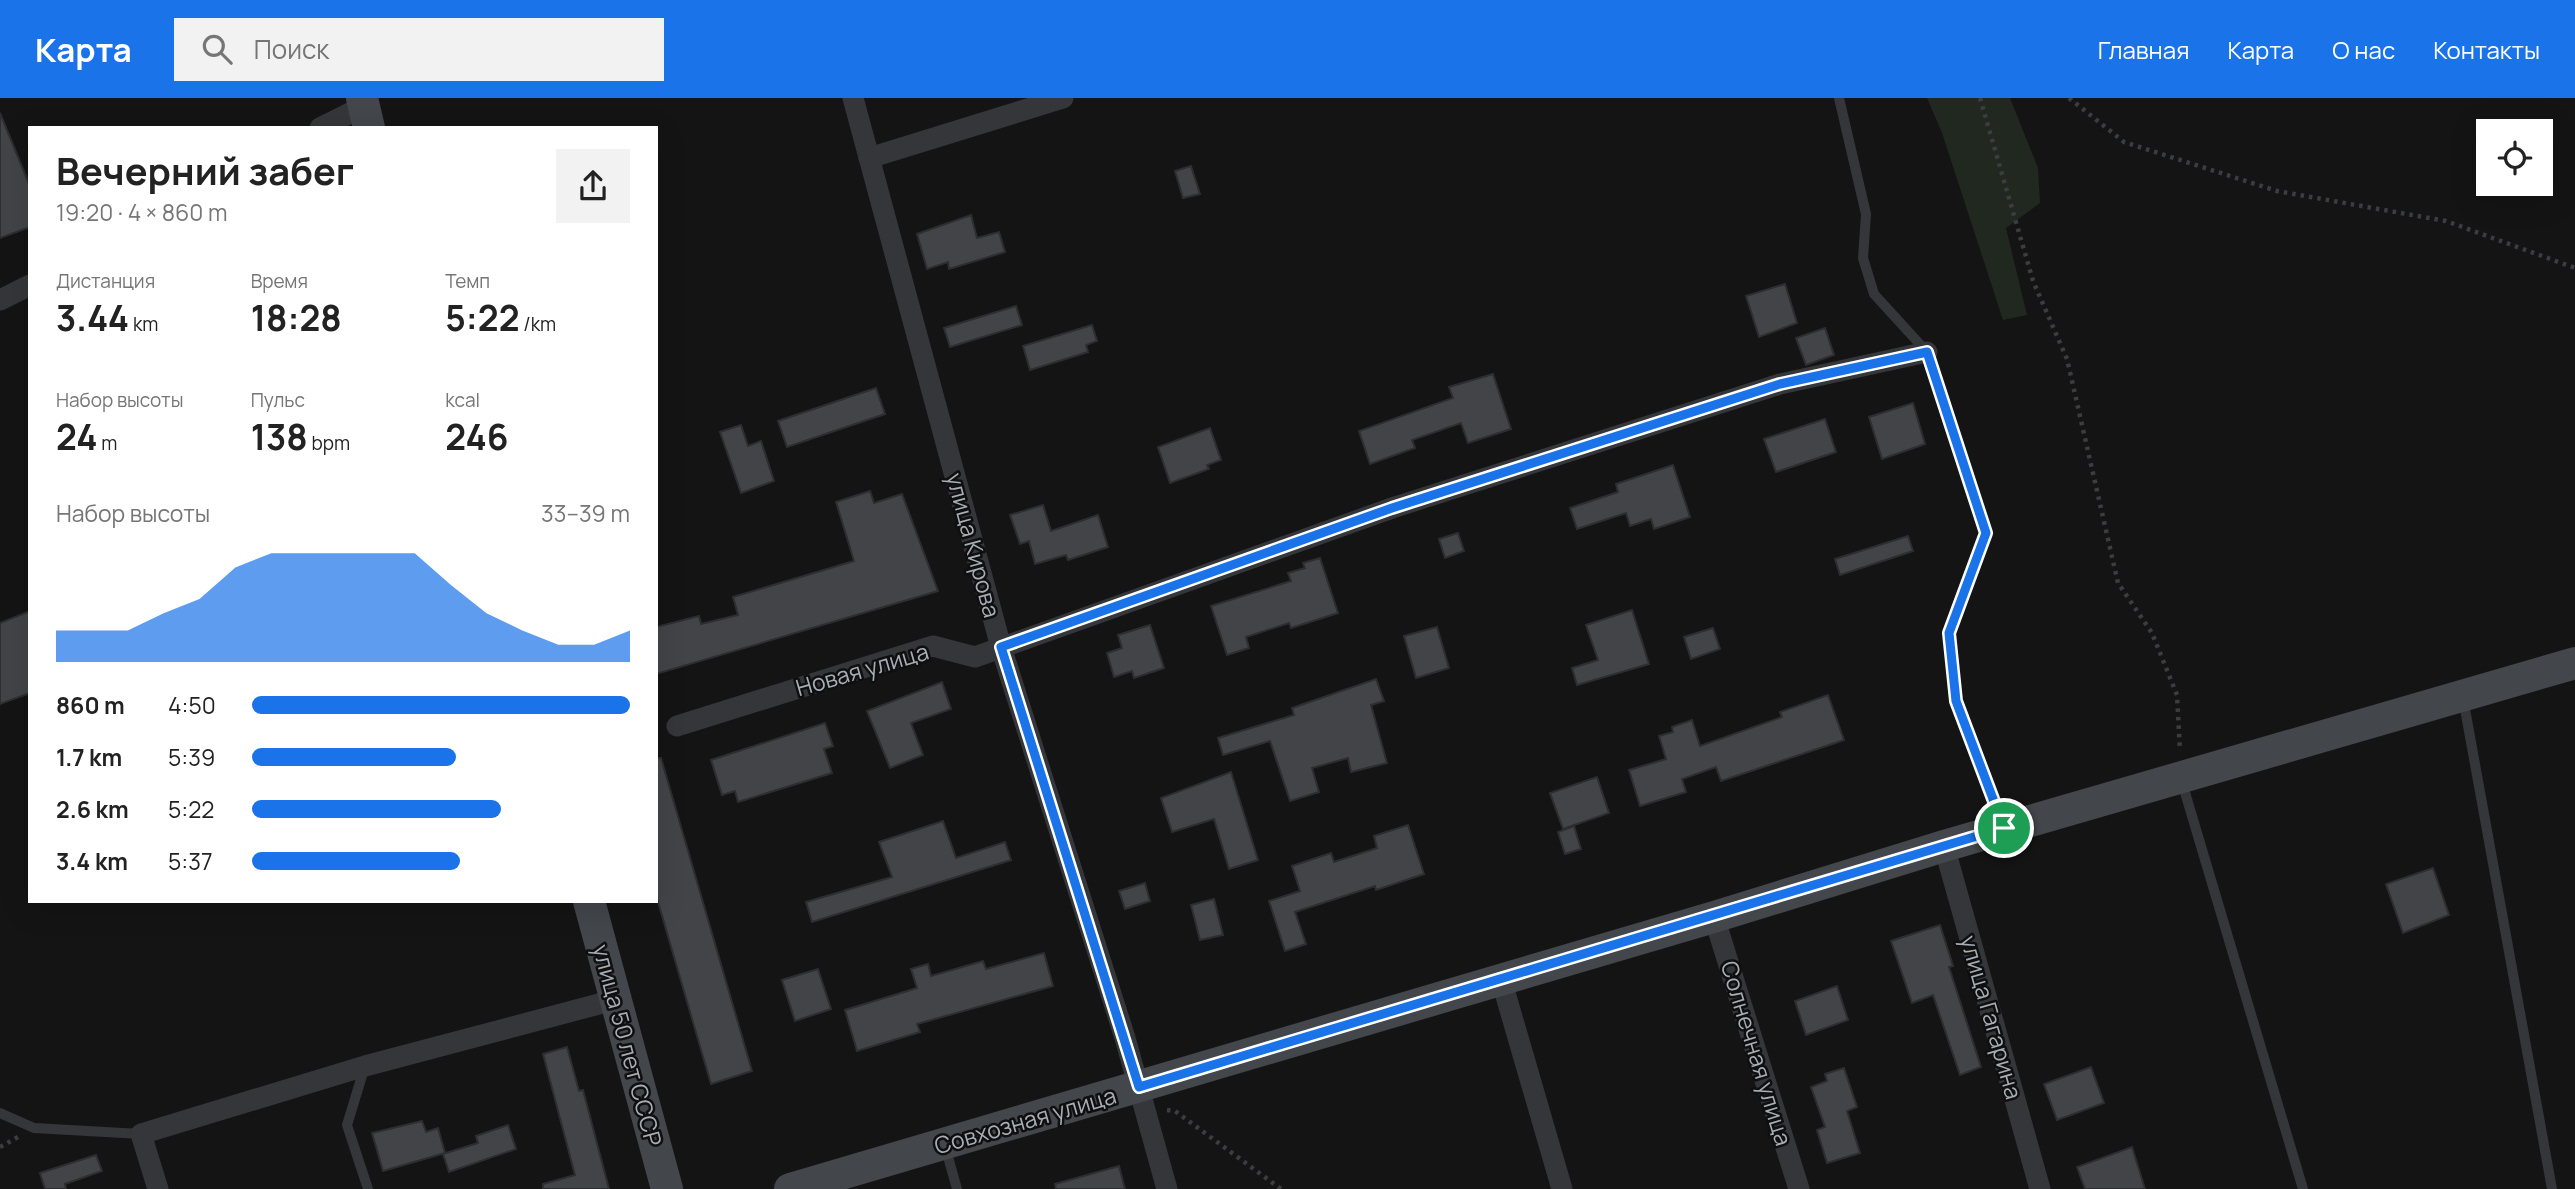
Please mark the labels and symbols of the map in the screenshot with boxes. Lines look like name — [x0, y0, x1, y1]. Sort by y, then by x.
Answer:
street label: улица Кирова — [939, 469, 1009, 621]
street label: Новая улица — [792, 635, 932, 703]
pin — [1974, 798, 2034, 858]
street label: улица Гагарина — [1953, 931, 2031, 1103]
street label: улица 50 лет СССР — [586, 941, 670, 1149]
street label: Солнечная улица — [1714, 957, 1800, 1149]
street label: Совхозная улица — [930, 1079, 1120, 1161]

